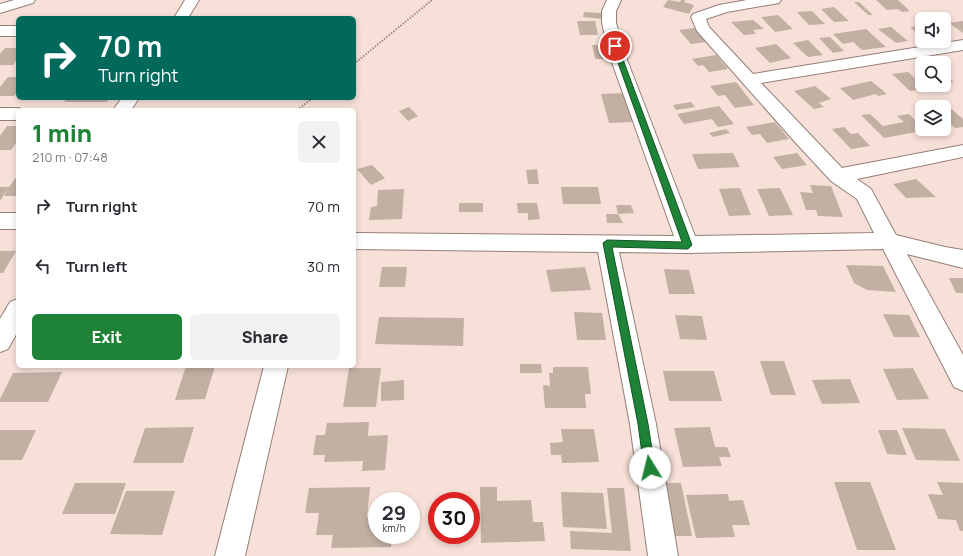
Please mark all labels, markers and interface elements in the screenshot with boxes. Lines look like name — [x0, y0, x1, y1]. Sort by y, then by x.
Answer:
map controls — [915, 12, 951, 136]
button: sound — [915, 12, 951, 48]
text: 70 m — [98, 27, 162, 65]
pin — [598, 29, 632, 63]
icon: right — [32, 32, 84, 84]
icon: arrive — [604, 35, 626, 57]
button: search — [915, 56, 951, 92]
text: Turn right — [98, 63, 179, 87]
button: layers — [915, 100, 951, 136]
text: 1 min — [32, 116, 92, 149]
button: close — [298, 121, 340, 163]
text: 210 m · 07:48 — [32, 148, 108, 166]
icon: right — [32, 195, 54, 217]
text: Turn right — [66, 196, 137, 217]
text: 70 m — [308, 196, 340, 217]
icon: left — [32, 255, 54, 277]
text: Turn left — [66, 256, 128, 277]
text: 30 m — [307, 256, 340, 277]
button: Exit — [32, 314, 182, 360]
button: Share — [190, 314, 340, 360]
position arrow — [629, 447, 671, 489]
speed limit sign: 30 — [428, 492, 480, 544]
text: 29 — [382, 499, 406, 526]
text: km/h — [382, 521, 406, 535]

